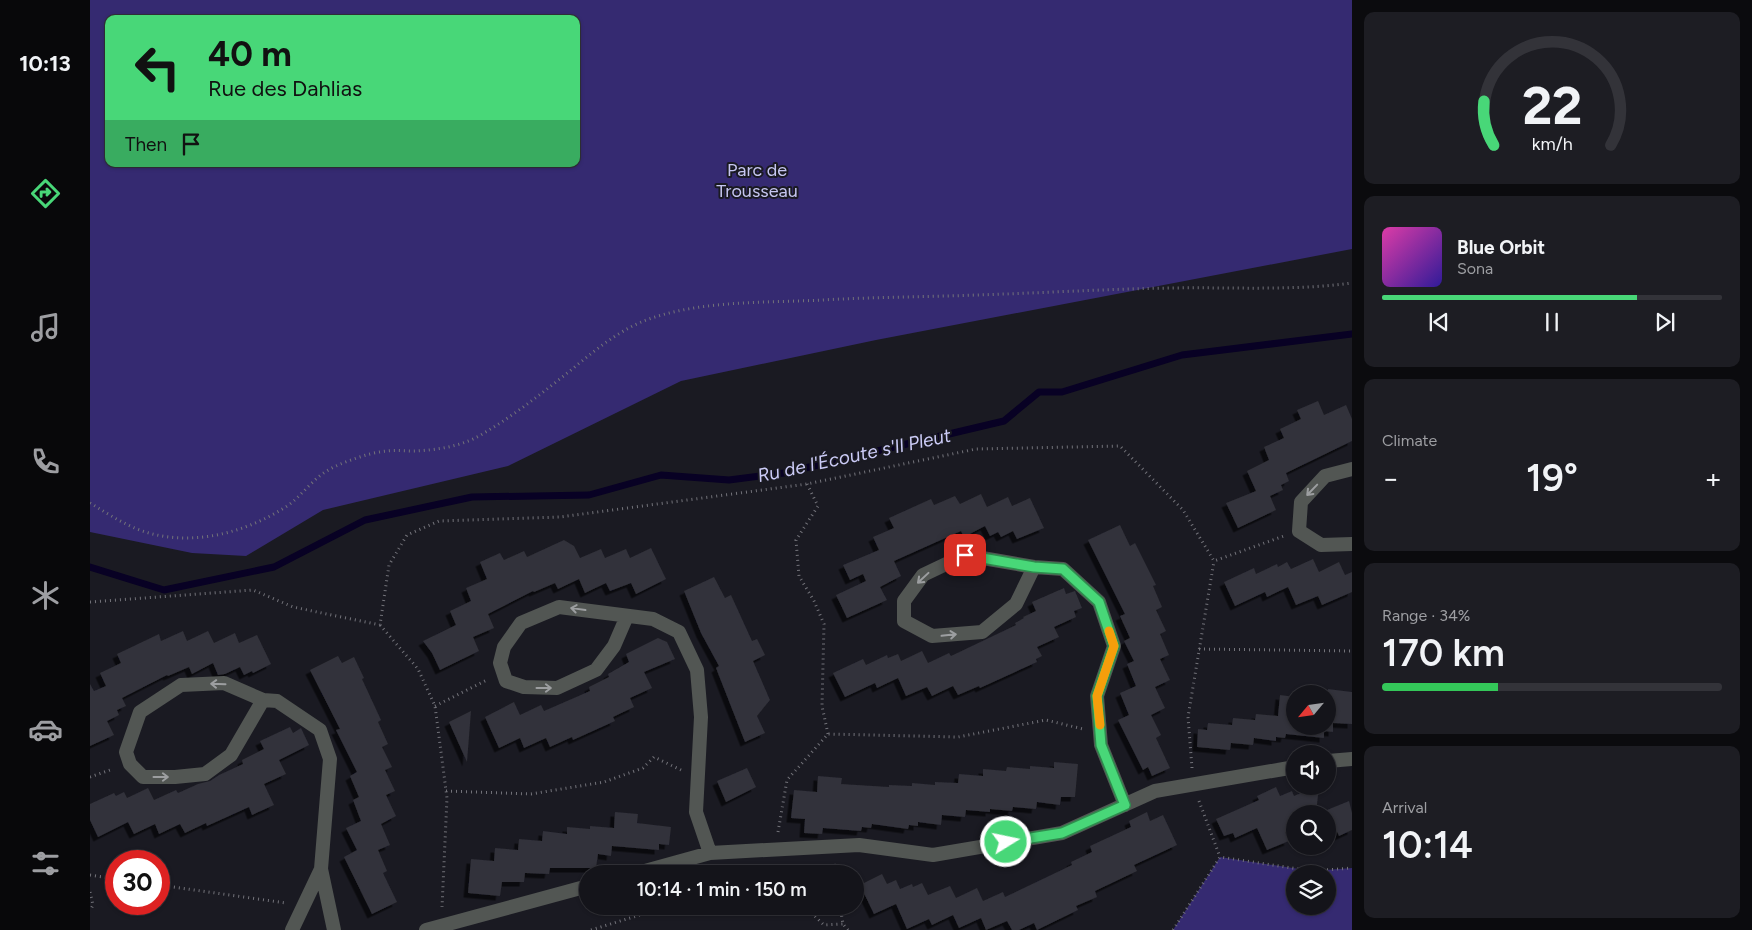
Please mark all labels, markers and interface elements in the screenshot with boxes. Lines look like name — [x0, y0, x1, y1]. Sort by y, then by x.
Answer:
text: 40 m — [208, 33, 292, 75]
icon: left — [125, 35, 190, 100]
text: 10:13 — [19, 50, 71, 77]
text: Rue des Dahlias — [208, 75, 362, 102]
text: 22 — [1522, 75, 1582, 137]
icon: arrive — [177, 130, 205, 158]
text: Then — [125, 133, 167, 156]
text: km/h — [1532, 133, 1572, 154]
park label: Parc de Trousseau — [716, 159, 798, 202]
icon: directions — [28, 176, 63, 211]
text: Blue Orbit — [1457, 236, 1545, 259]
text: Sona — [1457, 259, 1493, 278]
icon: previous — [1425, 308, 1453, 336]
icon: pause — [1538, 308, 1566, 336]
icon: next — [1651, 308, 1679, 336]
icon: music — [28, 310, 63, 345]
water label: Ru de l'Écoute s'Il Pleut — [755, 424, 954, 487]
text: Climate — [1382, 431, 1437, 450]
icon: phone — [28, 444, 63, 479]
text: 19° — [1526, 455, 1578, 501]
text: − — [1382, 461, 1399, 495]
text: + — [1705, 461, 1722, 495]
one-way arrow — [1306, 483, 1318, 496]
pin — [944, 534, 986, 576]
icon: arrive — [951, 541, 979, 569]
one-way arrow — [916, 573, 929, 584]
icon: climate — [28, 578, 63, 613]
one-way arrow — [571, 604, 587, 614]
text: Range · 34% — [1382, 606, 1470, 625]
one-way arrow — [940, 630, 956, 640]
text: 170 km — [1382, 630, 1505, 676]
one-way arrow — [210, 679, 226, 688]
one-way arrow — [535, 683, 551, 693]
north arrow — [1286, 685, 1336, 735]
map controls — [1286, 685, 1336, 915]
icon: car — [28, 712, 63, 747]
button: sound — [1286, 745, 1336, 795]
one-way arrow — [152, 772, 168, 782]
text: Arrival — [1382, 798, 1427, 817]
button: search — [1286, 805, 1336, 855]
position arrow — [979, 815, 1031, 867]
text: 10:14 — [1382, 822, 1473, 868]
icon: filters — [28, 846, 63, 881]
speed limit sign: 30 — [105, 850, 170, 915]
button: layers — [1286, 865, 1336, 915]
text: 10:14 · 1 min · 150 m — [636, 878, 807, 901]

